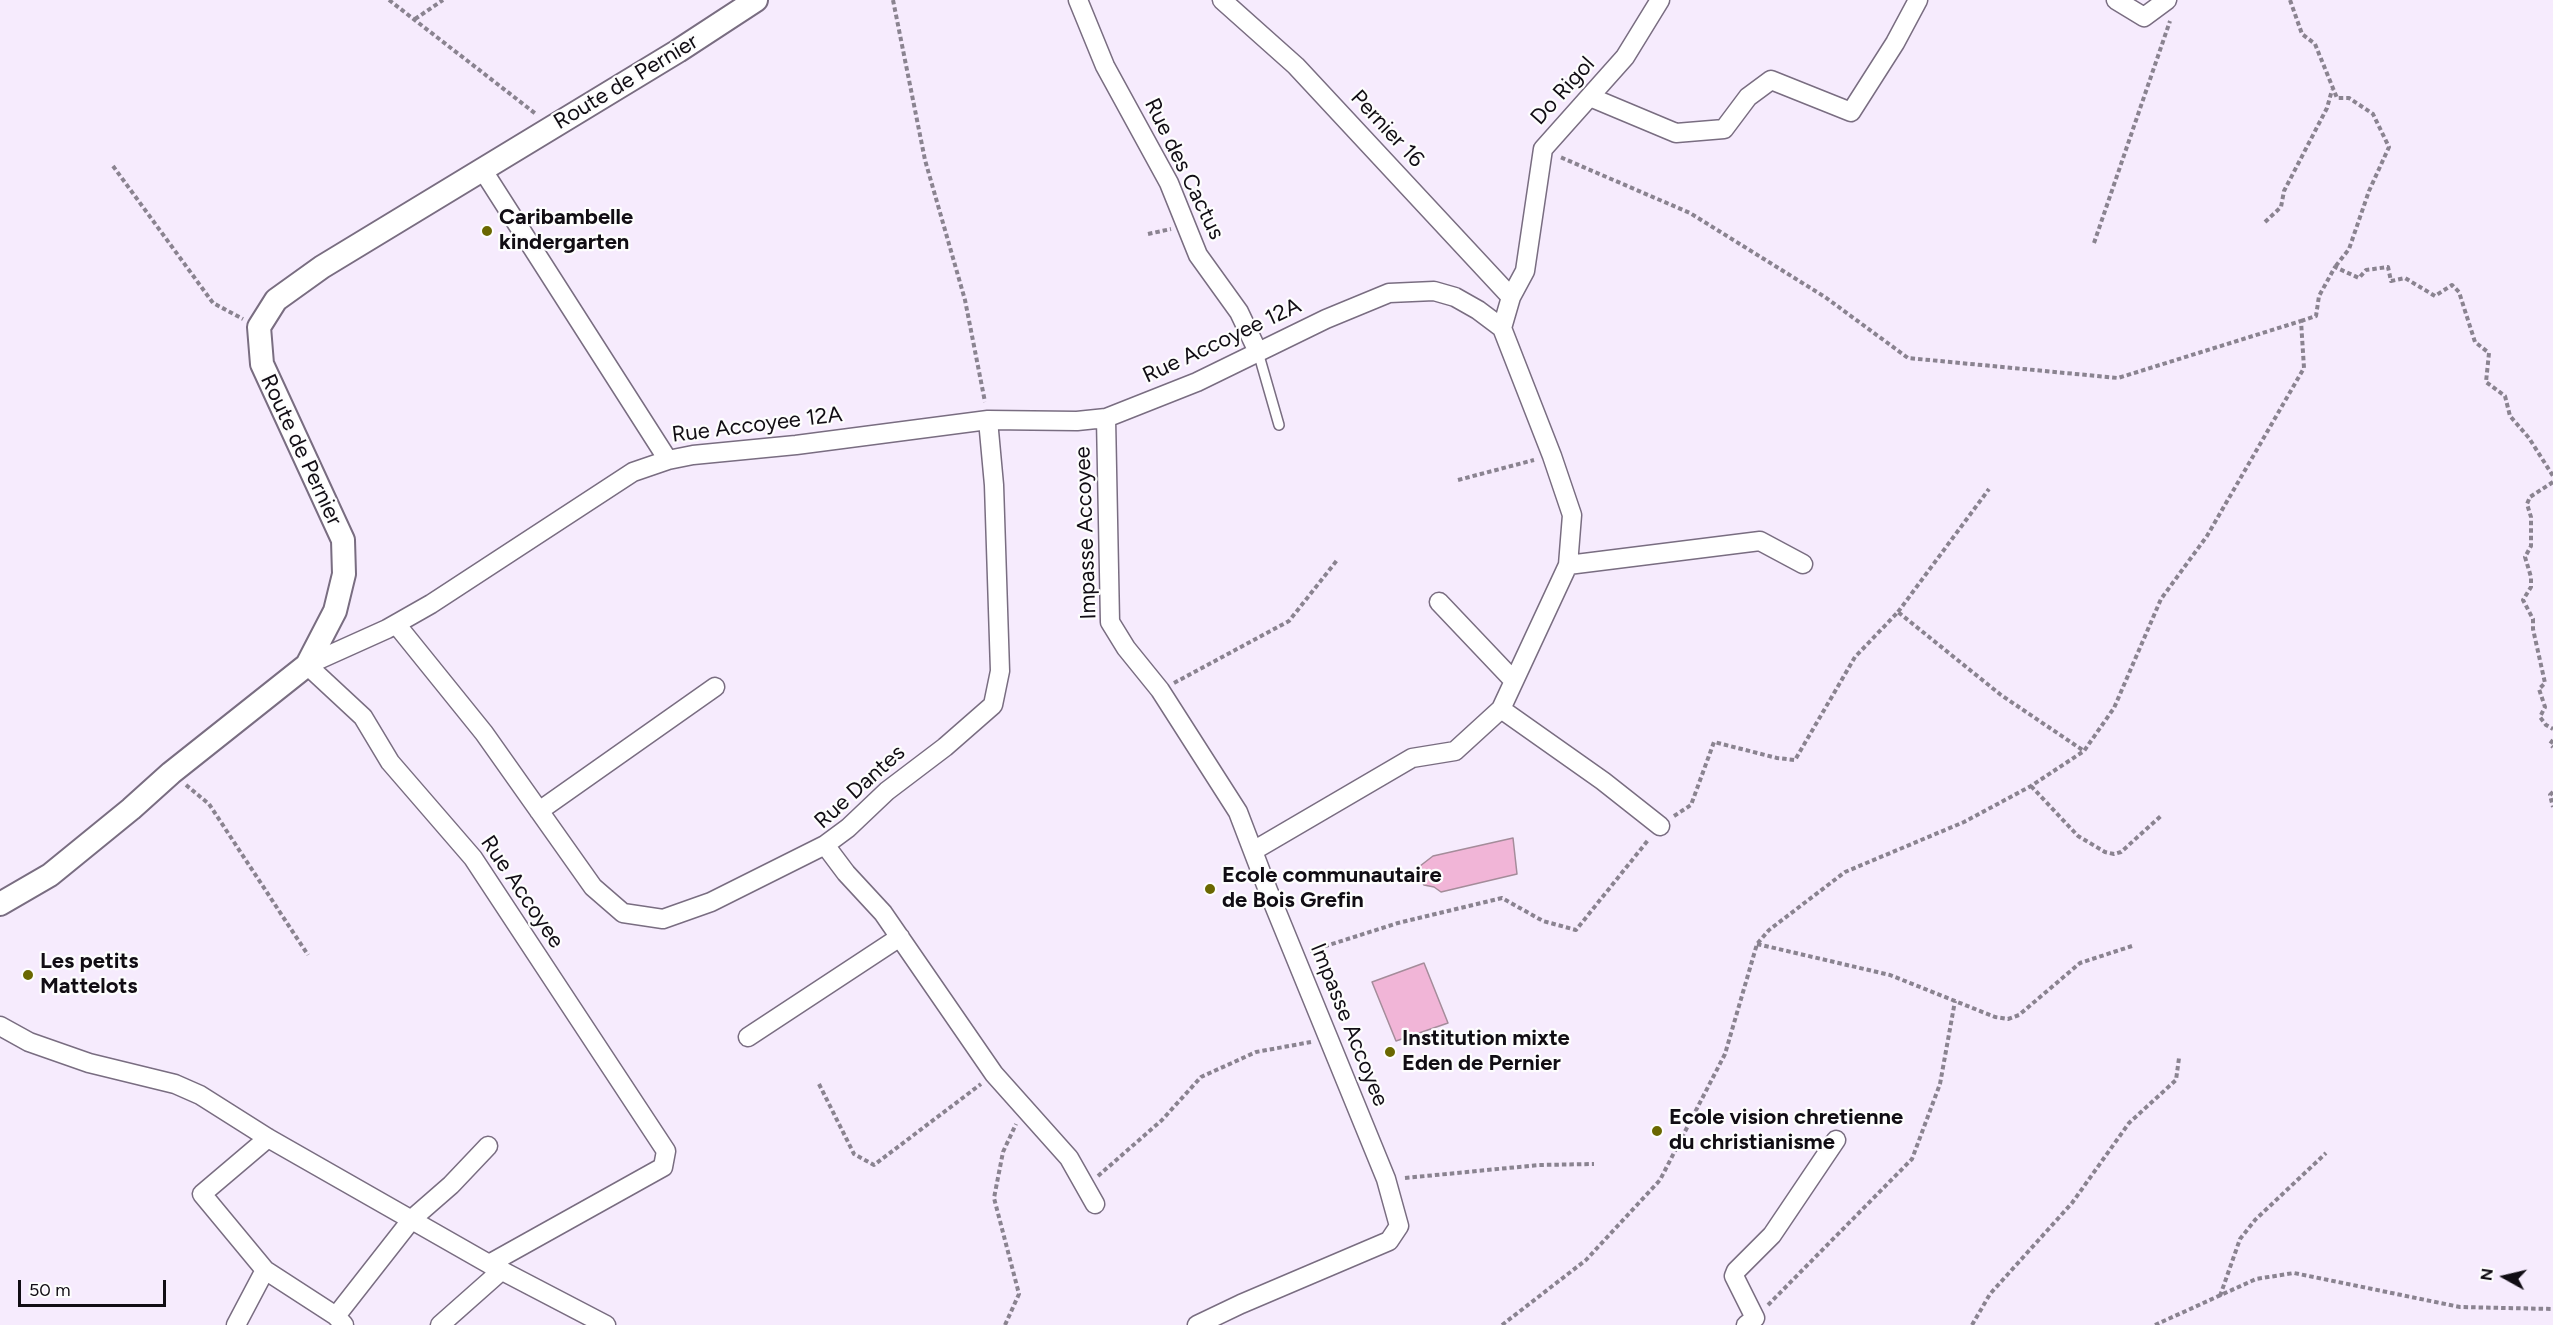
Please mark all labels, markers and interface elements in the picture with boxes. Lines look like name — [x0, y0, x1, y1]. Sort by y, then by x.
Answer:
street label: Route de Pernier — [549, 29, 703, 135]
street label: Do Rigol — [1526, 51, 1600, 131]
street label: Pernier 16 — [1345, 85, 1429, 173]
street label: Rue des Cactus — [1138, 94, 1230, 244]
place label: Caribambelle kindergarten — [499, 205, 633, 256]
marker: Caribambelle kindergarten — [480, 224, 494, 238]
street label: Rue Accoyee 12A — [1139, 293, 1305, 389]
street label: Route de Pernier — [254, 370, 348, 530]
street label: Rue Accoyee 12A — [670, 401, 844, 449]
street label: Impasse Accoyee — [1070, 446, 1102, 620]
street label: Rue Dantes — [809, 740, 911, 834]
street label: Rue Accoyee — [475, 831, 569, 953]
place label: Ecole communautaire de Bois Grefin — [1222, 863, 1442, 914]
marker: Ecole communautaire de Bois Grefin — [1203, 882, 1217, 896]
street label: Impasse Accoyee — [1304, 940, 1394, 1110]
place label: Les petits Mattelots — [40, 949, 139, 1000]
marker: Les petits Mattelots — [21, 968, 35, 982]
place label: Institution mixte Eden de Pernier — [1402, 1026, 1570, 1078]
marker: Institution mixte Eden de Pernier — [1383, 1045, 1397, 1059]
place label: Ecole vision chretienne du christianisme — [1669, 1105, 1903, 1156]
marker: Ecole vision chretienne du christianisme — [1650, 1124, 1664, 1138]
north arrow — [2475, 1247, 2535, 1307]
text: N — [2476, 1267, 2497, 1282]
scale bar — [21, 1268, 170, 1306]
text: 50 m — [29, 1279, 71, 1301]

